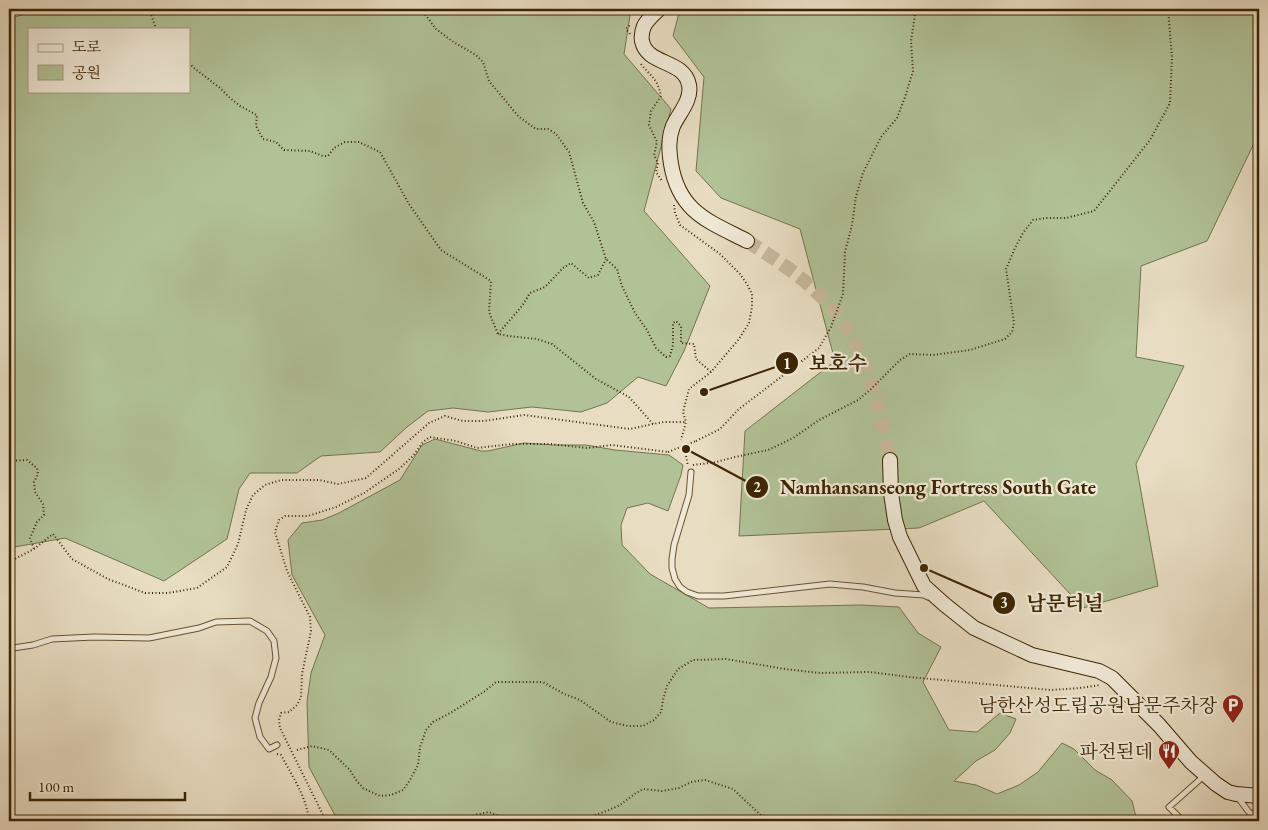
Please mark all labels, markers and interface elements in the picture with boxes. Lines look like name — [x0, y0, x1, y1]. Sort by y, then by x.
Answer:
legend — [28, 28, 190, 92]
text: 도로 — [72, 37, 101, 56]
text: 공원 — [72, 63, 101, 82]
callout: 보호수 — [774, 346, 877, 381]
text: 보호수 — [809, 350, 867, 376]
text: 1 — [783, 354, 791, 373]
callout: Namhansanseong Fortress South Gate — [745, 470, 1106, 505]
text: Namhansanseong Fortress South Gate — [780, 474, 1096, 500]
text: 2 — [753, 477, 761, 496]
callout: 남문터널 — [991, 586, 1113, 621]
text: 남문터널 — [1026, 590, 1104, 616]
text: 3 — [1000, 593, 1008, 612]
place label: 남한산성도립공원남문주차장 — [978, 693, 1218, 718]
parking icon: 남한산성도립공원남문주차장 — [1221, 693, 1245, 724]
place label: 파전된데 — [1080, 739, 1153, 764]
restaurant icon: 파전된데 — [1157, 739, 1181, 770]
scale bar — [30, 770, 185, 802]
text: 100 m — [38, 777, 75, 796]

